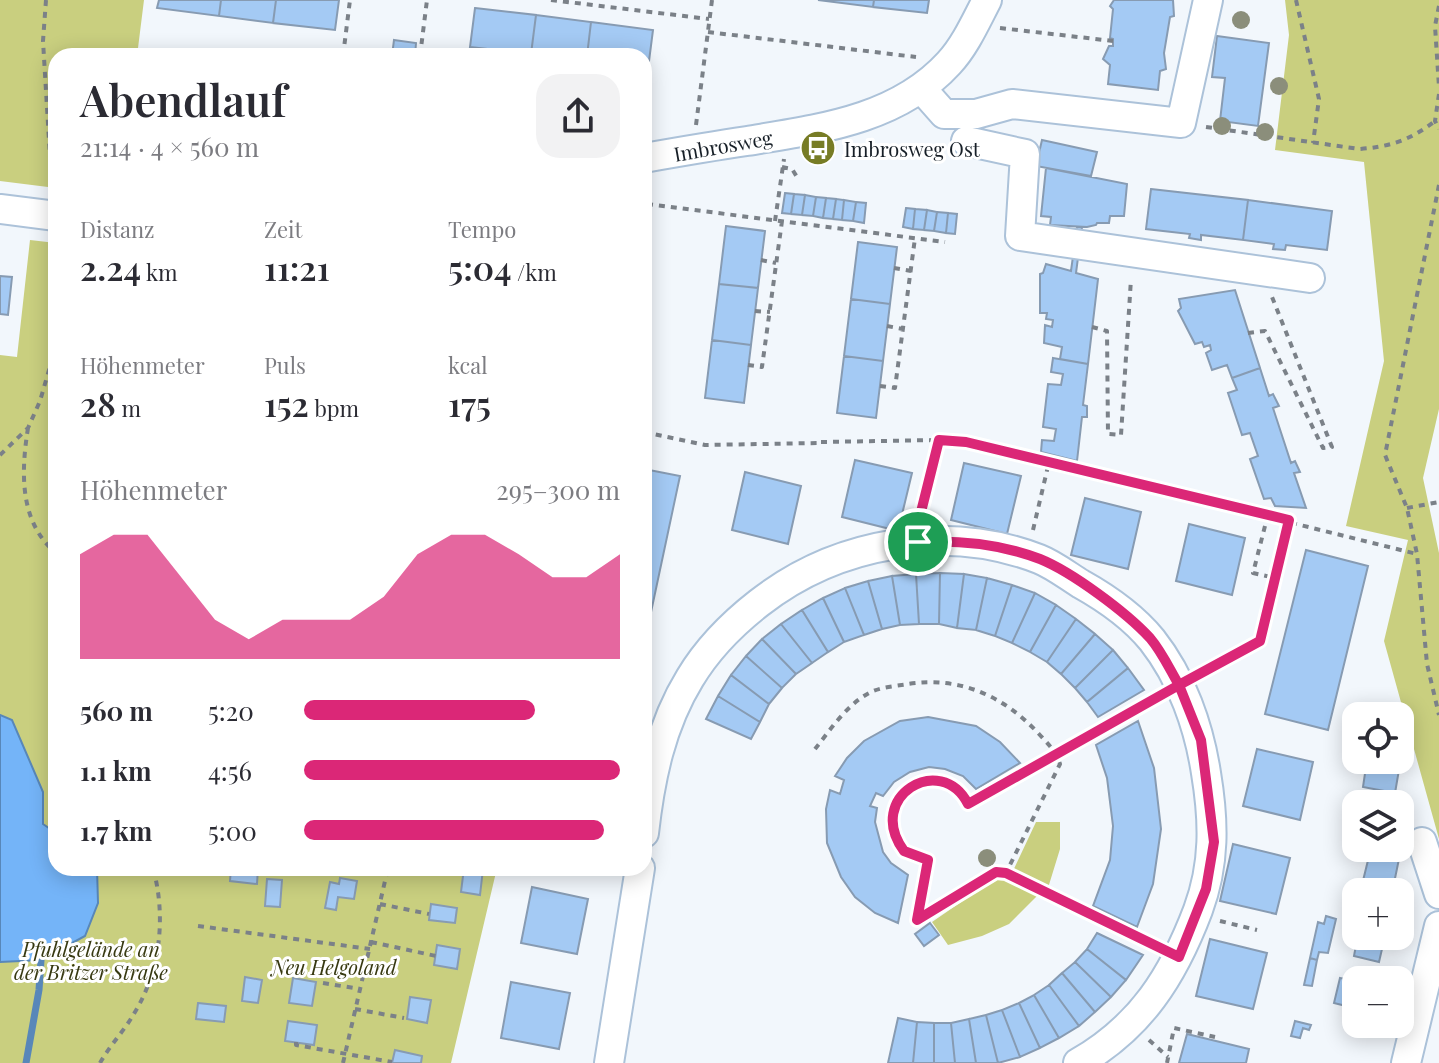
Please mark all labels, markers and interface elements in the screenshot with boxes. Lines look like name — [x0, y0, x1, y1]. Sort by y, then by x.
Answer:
text: Abendlauf — [80, 69, 286, 128]
button: share — [536, 74, 620, 158]
street label: Imbrosweg — [671, 123, 775, 167]
text: 21:14 · 4 × 560 m — [80, 129, 259, 164]
bus stop icon: Imbrosweg Ost — [799, 129, 837, 167]
place label: Imbrosweg Ost — [844, 135, 981, 162]
text: Distanz — [80, 214, 155, 244]
text: Zeit — [264, 214, 302, 244]
text: Tempo — [448, 214, 516, 244]
text: 2.24 — [80, 244, 141, 290]
text: 11:21 — [264, 244, 330, 290]
text: 5:04 — [448, 244, 512, 290]
text: km — [141, 257, 178, 287]
text: /km — [512, 257, 557, 287]
text: Höhenmeter — [80, 350, 205, 380]
text: Puls — [264, 350, 306, 380]
text: kcal — [448, 350, 487, 380]
text: 28 — [80, 380, 116, 426]
text: 152 — [264, 380, 309, 426]
text: 175 — [448, 380, 491, 426]
text: m — [116, 393, 141, 423]
text: bpm — [309, 393, 359, 423]
text: Höhenmeter — [80, 472, 227, 507]
text: 295–300 m — [496, 472, 620, 507]
pin — [884, 508, 952, 576]
icon: arrive — [896, 520, 940, 564]
text: 560 m — [80, 693, 153, 728]
text: 5:20 — [208, 693, 254, 728]
map controls — [1342, 702, 1414, 1038]
button: locate — [1342, 702, 1414, 774]
text: 1.1 km — [80, 753, 151, 788]
text: 4:56 — [208, 753, 252, 788]
button: layers — [1342, 790, 1414, 862]
text: 1.7 km — [80, 813, 152, 848]
text: 5:00 — [208, 813, 257, 848]
button: + — [1342, 878, 1414, 950]
park label: Pfuhlgelände an der Britzer Straße — [14, 935, 168, 985]
park label: Neu Helgoland — [269, 953, 398, 980]
button: − — [1342, 966, 1414, 1038]

